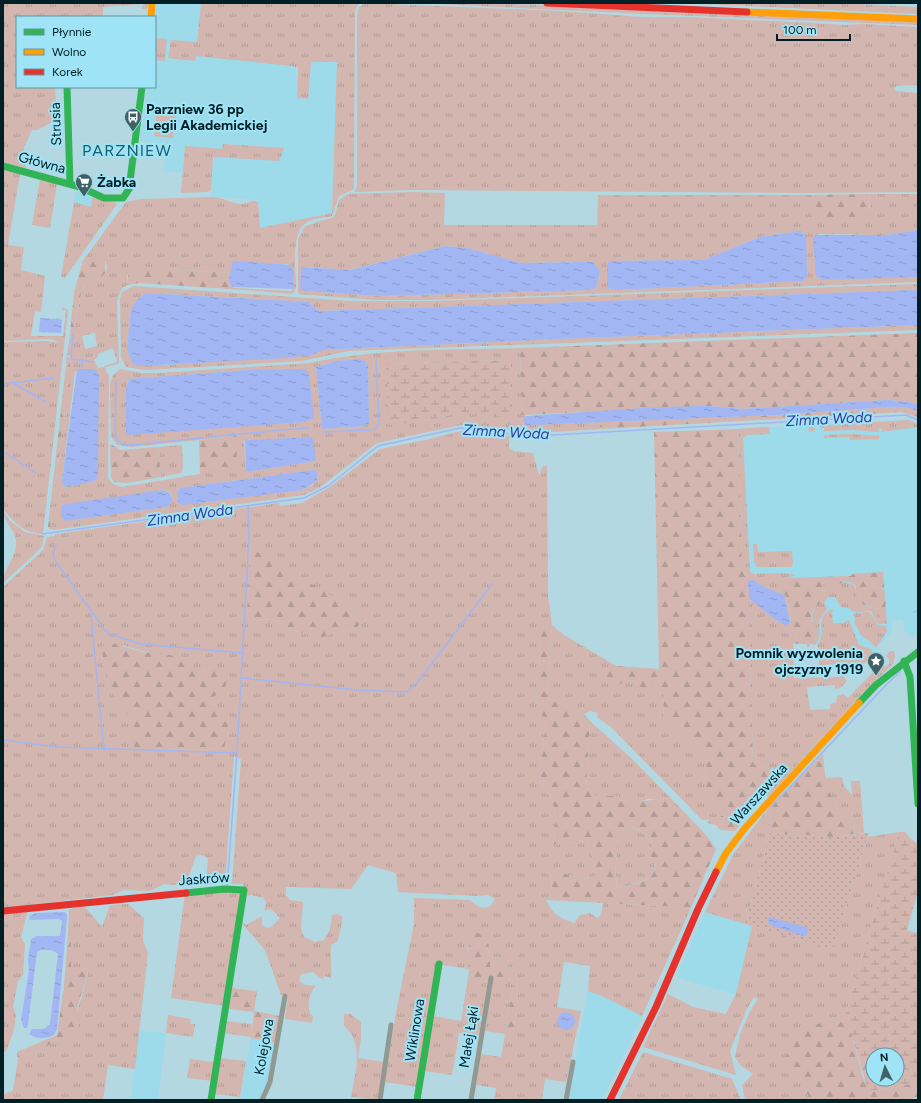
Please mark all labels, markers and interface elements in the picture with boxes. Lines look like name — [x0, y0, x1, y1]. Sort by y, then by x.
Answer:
legend — [16, 16, 156, 88]
scale bar — [777, 16, 850, 42]
text: 100 m — [783, 23, 817, 37]
text: Płynnie — [52, 25, 92, 39]
text: Wolno — [52, 45, 86, 59]
text: Korek — [52, 65, 83, 79]
place label: Parzniew 36 pp Legii Akademickiej — [146, 101, 268, 134]
street label: Strusia — [47, 102, 65, 146]
bus stop icon: Parzniew 36 pp Legii Akademickiej — [123, 107, 143, 132]
district label: PARZNIEW — [82, 141, 172, 160]
street label: Główna — [16, 149, 68, 177]
supermarket icon: Żabka — [74, 172, 94, 197]
place label: Żabka — [97, 174, 136, 191]
water label: Zimna Woda — [785, 408, 873, 430]
water label: Zimna Woda — [462, 421, 550, 443]
water label: Zimna Woda — [146, 500, 234, 530]
place label: Pomnik wyzwolenia ojczyzny 1919 — [736, 645, 863, 678]
place icon: Pomnik wyzwolenia ojczyzny 1919 — [866, 651, 886, 676]
street label: Warszawska — [727, 760, 791, 828]
street label: Jaskrów — [178, 869, 230, 889]
street label: Wiklinowa — [402, 997, 428, 1063]
street label: Małej Łąki — [456, 1005, 482, 1069]
street label: Kolejowa — [251, 1017, 277, 1077]
north arrow — [865, 1047, 905, 1087]
text: N — [879, 1051, 889, 1064]

